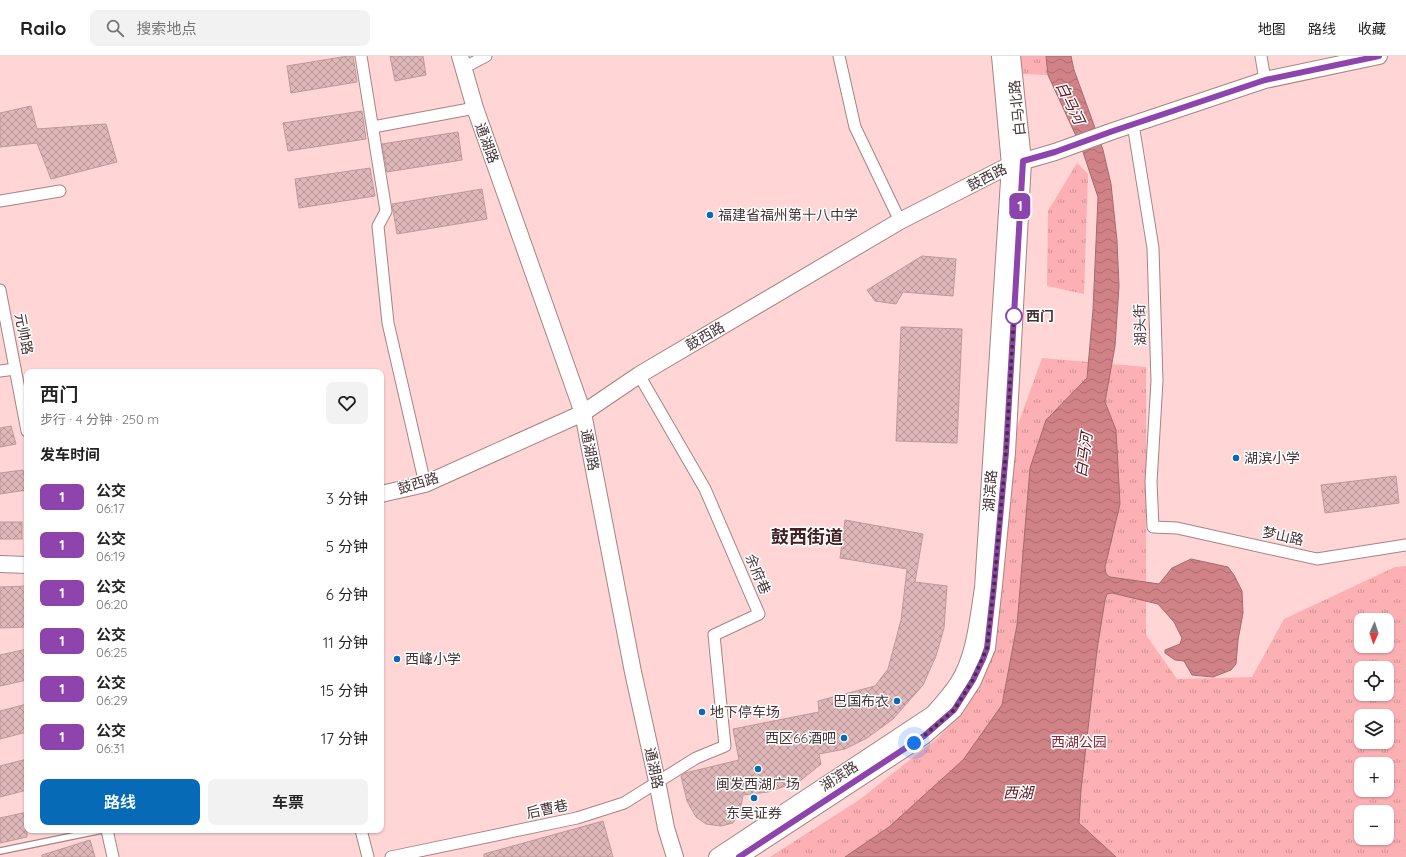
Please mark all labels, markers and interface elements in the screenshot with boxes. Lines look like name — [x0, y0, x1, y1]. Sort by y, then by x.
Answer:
search box — [90, 10, 370, 46]
text: Railo — [20, 16, 66, 40]
icon: search — [104, 17, 126, 39]
text: 搜索地点 — [136, 19, 196, 38]
text: 地图 — [1258, 20, 1286, 38]
text: 路线 — [1308, 20, 1336, 38]
text: 收藏 — [1358, 20, 1386, 38]
water label: 白马河 — [1052, 78, 1090, 130]
street label: 白马北路 — [1005, 79, 1029, 137]
street label: 通湖路 — [471, 120, 503, 166]
street label: 鼓西路 — [964, 159, 1010, 195]
line badge: 1 — [1007, 193, 1033, 219]
text: 1 — [1017, 197, 1023, 215]
place label: 福建省福州第十八中学 — [718, 206, 858, 224]
marker: 福建省福州第十八中学 — [705, 210, 715, 220]
street label: 湖头街 — [1130, 304, 1150, 346]
marker: 西门 — [1005, 307, 1023, 325]
place label: 西门 — [1026, 307, 1054, 325]
street label: 元帅路 — [11, 312, 37, 356]
street label: 鼓西路 — [682, 318, 728, 354]
text: 西门 — [40, 382, 78, 406]
button: heart — [326, 382, 368, 424]
text: 步行 · 4 分钟 · 250 m — [40, 411, 159, 427]
street label: 通湖路 — [577, 428, 603, 472]
water label: 白马河 — [1071, 428, 1096, 479]
text: 发车时间 — [40, 445, 100, 464]
place label: 湖滨小学 — [1244, 449, 1300, 467]
marker: 湖滨小学 — [1231, 453, 1241, 463]
street label: 鼓西路 — [395, 468, 441, 498]
street label: 湖滨路 — [980, 469, 1000, 513]
text: 公交 — [96, 481, 126, 500]
text: 1 — [59, 488, 65, 506]
text: 3 分钟 — [326, 489, 368, 508]
text: 06:17 — [96, 500, 125, 516]
street label: 梦山路 — [1261, 523, 1305, 549]
district label: 鼓西街道 — [771, 525, 843, 548]
text: 公交 — [96, 529, 126, 548]
text: 1 — [59, 536, 65, 554]
text: 5 分钟 — [326, 537, 368, 556]
text: 06:19 — [96, 548, 125, 564]
street label: 余府巷 — [742, 551, 774, 597]
text: 公交 — [96, 577, 126, 596]
text: 1 — [59, 584, 65, 602]
text: 6 分钟 — [326, 585, 368, 604]
text: 06:20 — [96, 596, 128, 612]
north arrow — [1354, 613, 1394, 653]
map controls — [1354, 613, 1394, 845]
text: 公交 — [96, 625, 126, 644]
text: 1 — [59, 632, 65, 650]
text: 11 分钟 — [323, 633, 368, 652]
text: 06:25 — [96, 644, 127, 660]
place label: 西峰小学 — [405, 650, 461, 668]
marker: 西峰小学 — [392, 654, 402, 664]
button: locate — [1354, 661, 1394, 701]
text: 公交 — [96, 673, 126, 692]
text: 1 — [59, 680, 65, 698]
text: 15 分钟 — [320, 681, 368, 700]
text: 06:29 — [96, 692, 128, 708]
place label: 巴国布衣 — [833, 692, 889, 710]
marker: 巴国布衣 — [892, 696, 902, 706]
place label: 地下停车场 — [710, 703, 780, 721]
marker: 地下停车场 — [697, 707, 707, 717]
button: layers — [1354, 709, 1394, 749]
text: 公交 — [96, 721, 126, 740]
text: 1 — [59, 728, 65, 746]
text: 17 分钟 — [321, 729, 368, 748]
place label: 西区66酒吧 — [765, 729, 836, 747]
marker: 西区66酒吧 — [839, 733, 849, 743]
your location — [904, 733, 924, 753]
park label: 西湖公园 — [1051, 733, 1107, 751]
text: 06:31 — [96, 740, 125, 756]
street label: 通湖路 — [641, 746, 667, 790]
street label: 湖滨路 — [816, 757, 862, 795]
button: + — [1354, 757, 1394, 797]
marker: 闽发西湖广场 — [753, 764, 763, 774]
place label: 闽发西湖广场 — [716, 775, 800, 793]
button: 路线 — [40, 779, 200, 825]
button: 车票 — [208, 779, 368, 825]
water label: 西湖 — [1003, 783, 1035, 802]
marker: 东吴证券 — [749, 793, 759, 803]
street label: 后曹巷 — [525, 796, 569, 822]
place label: 东吴证券 — [726, 804, 782, 822]
button: − — [1354, 805, 1394, 845]

